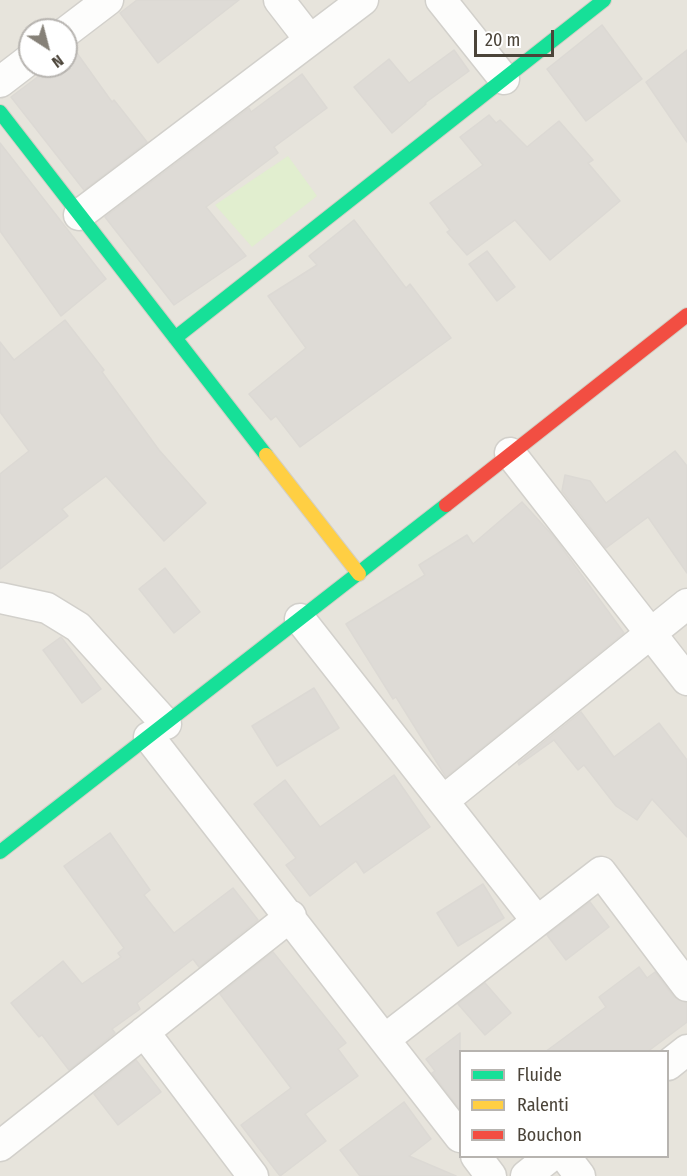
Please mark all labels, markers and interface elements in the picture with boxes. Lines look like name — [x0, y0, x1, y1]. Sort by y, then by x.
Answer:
north arrow — [18, 18, 78, 78]
scale bar — [477, 18, 556, 56]
text: 20 m — [485, 29, 520, 51]
text: N — [48, 51, 67, 72]
legend — [459, 1050, 669, 1158]
text: Fluide — [517, 1064, 562, 1086]
text: Ralenti — [517, 1094, 569, 1116]
text: Bouchon — [517, 1124, 582, 1146]

